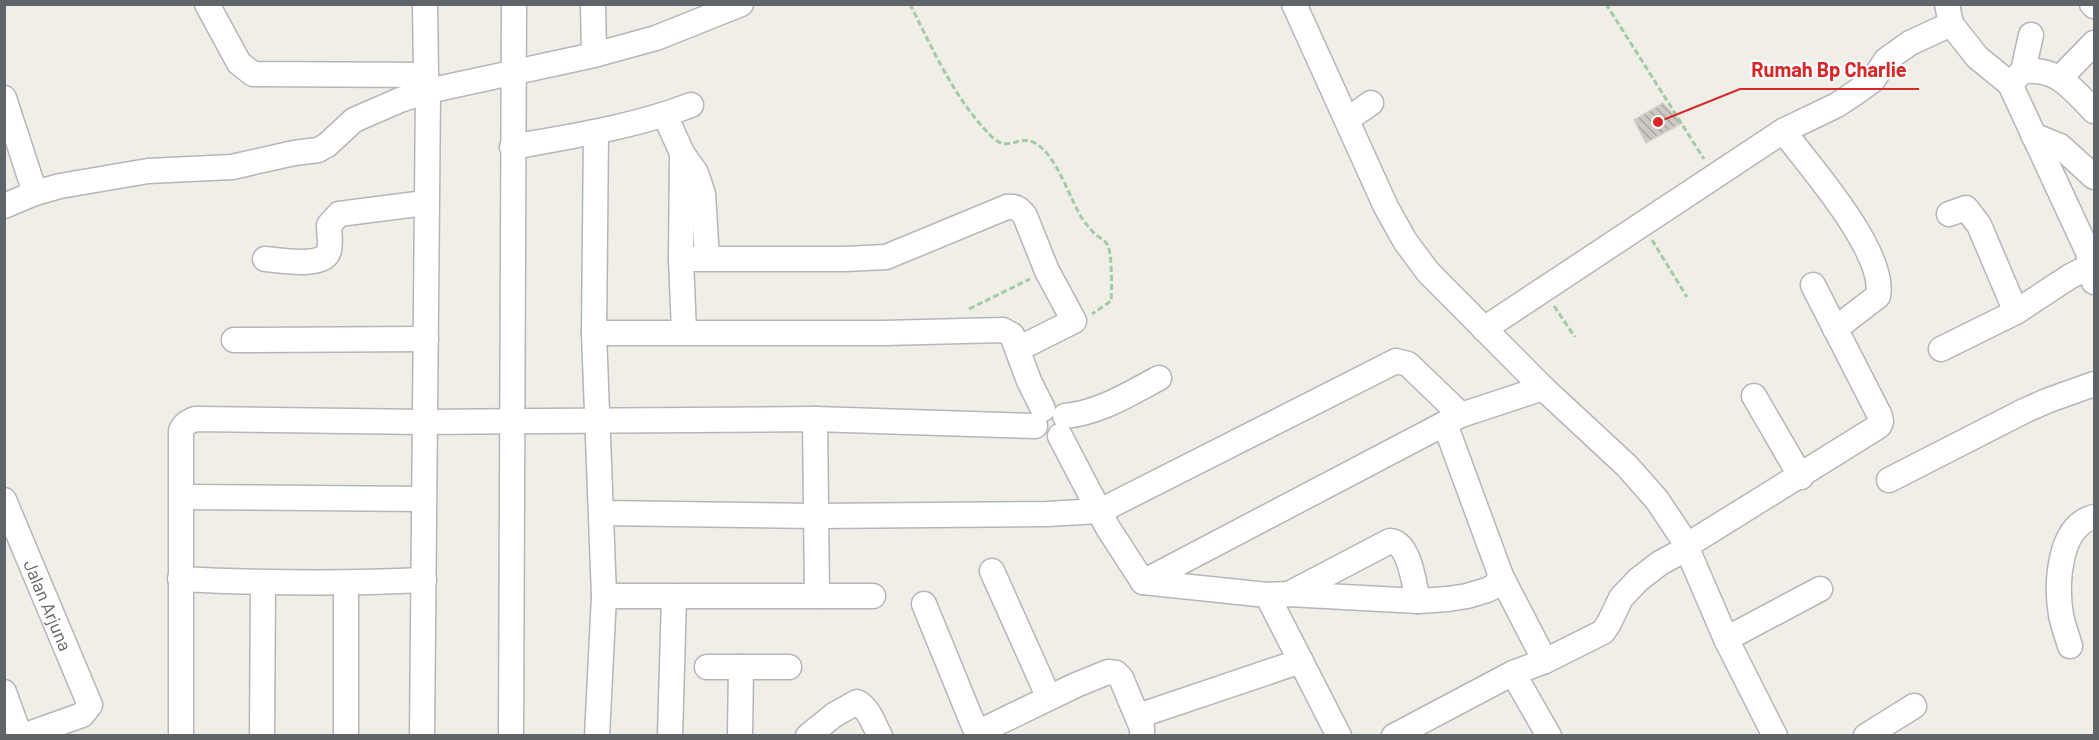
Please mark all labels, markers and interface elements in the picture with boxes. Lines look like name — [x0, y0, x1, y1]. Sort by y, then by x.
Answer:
callout: Rumah Bp Charlie — [1740, 51, 1919, 89]
text: Rumah Bp Charlie — [1751, 57, 1907, 81]
street label: Jalan Arjuna — [19, 556, 77, 654]

